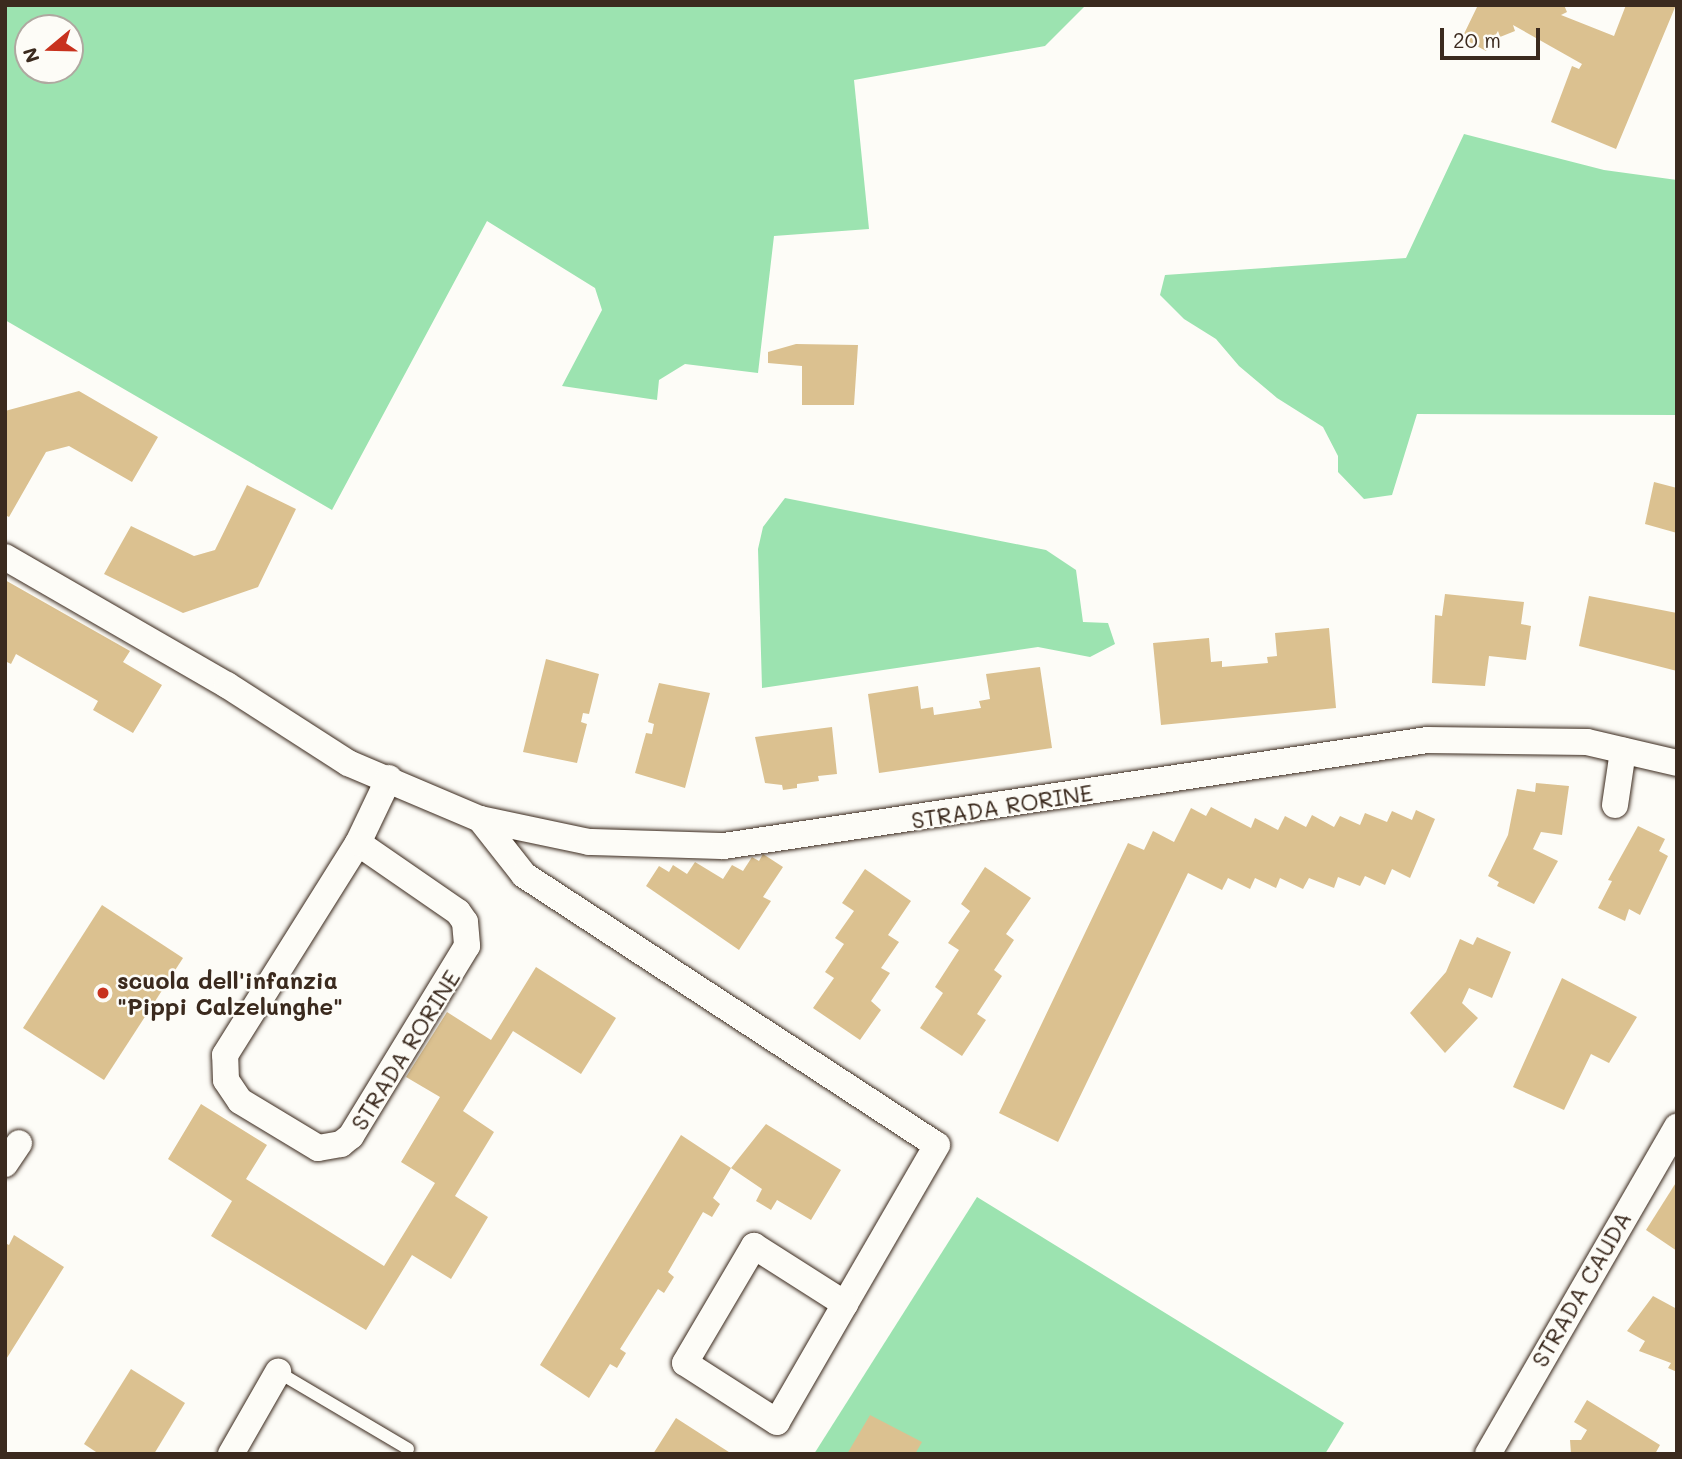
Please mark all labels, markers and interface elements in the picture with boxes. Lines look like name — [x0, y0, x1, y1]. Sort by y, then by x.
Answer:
north arrow — [14, 14, 84, 84]
scale bar — [1444, 14, 1544, 58]
text: 20 m — [1453, 26, 1501, 53]
text: N — [16, 44, 45, 66]
street label: STRADA RORINE — [909, 778, 1095, 834]
street label: STRADA RORINE — [345, 965, 465, 1135]
place label: scuola dell'infanzia "Pippi Calzelunghe" — [117, 966, 343, 1020]
marker: scuola dell'infanzia "Pippi Calzelunghe" — [95, 985, 111, 1001]
street label: STRADA CAUDA — [1525, 1206, 1637, 1372]

